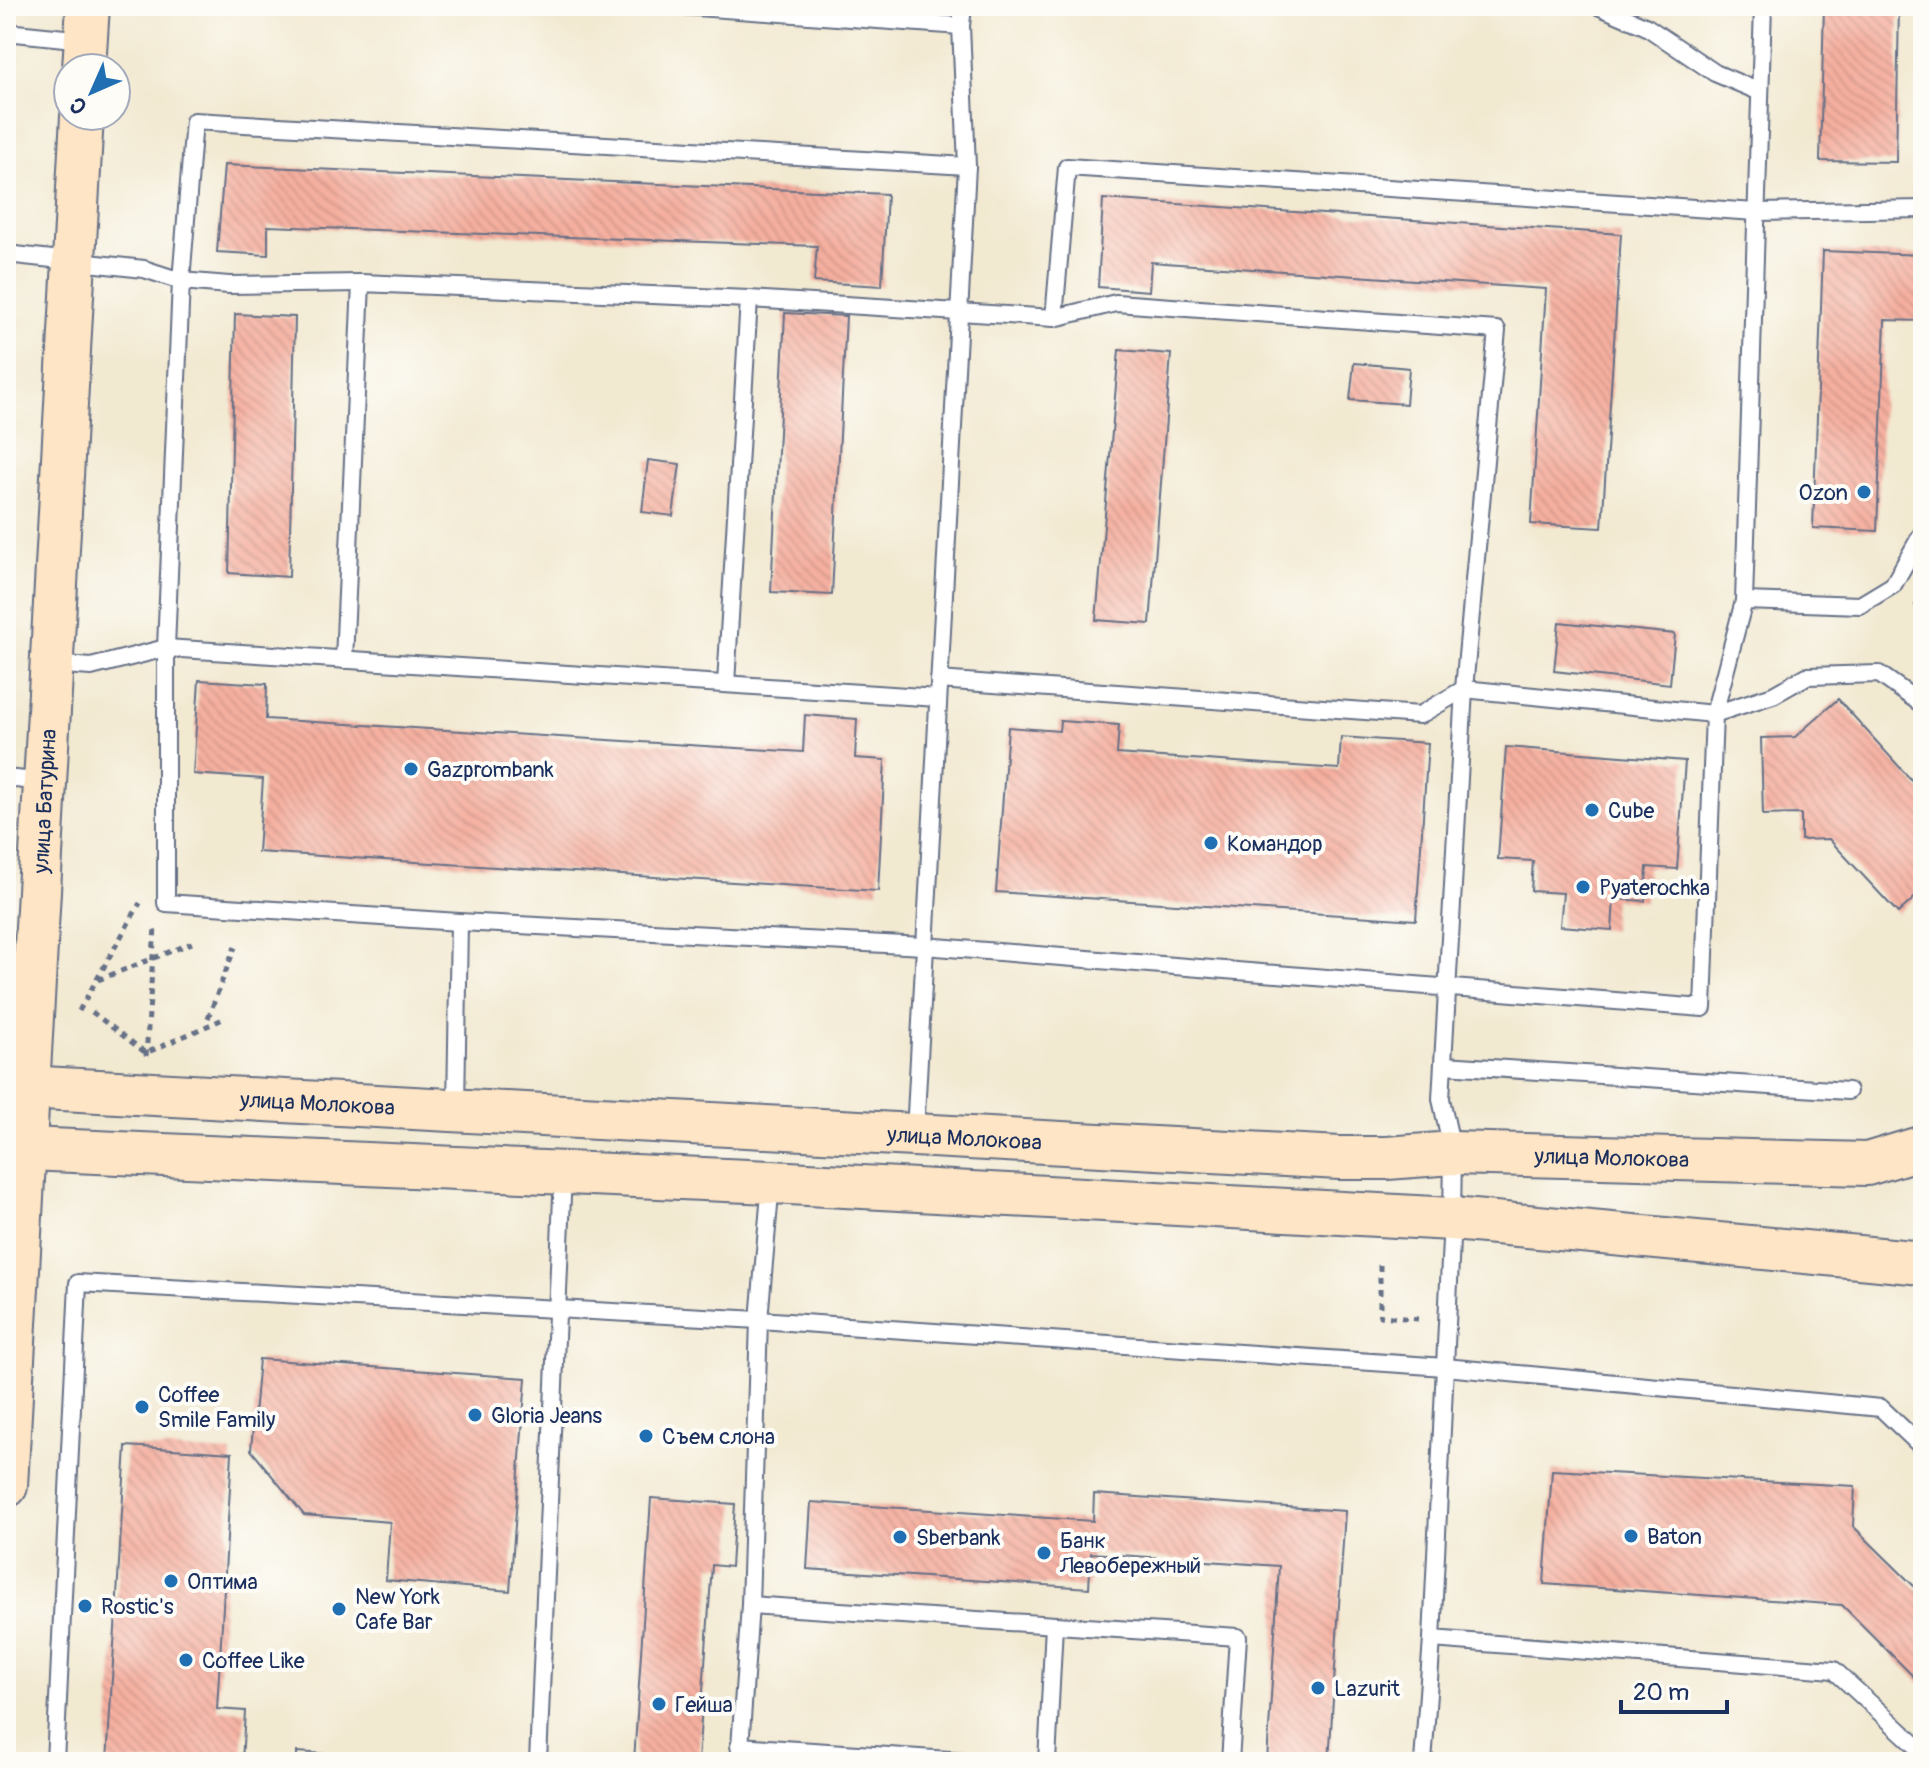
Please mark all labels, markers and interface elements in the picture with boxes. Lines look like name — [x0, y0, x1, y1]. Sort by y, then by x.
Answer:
north arrow — [52, 52, 132, 132]
text: С — [64, 90, 93, 120]
place label: Ozon — [1799, 479, 1848, 507]
marker: Ozon — [1855, 483, 1873, 501]
street label: улица Батурина — [27, 728, 63, 875]
place label: Gazprombank — [427, 756, 554, 784]
marker: Gazprombank — [402, 760, 420, 778]
place label: Cube — [1608, 797, 1654, 825]
marker: Cube — [1583, 801, 1601, 819]
place label: Командор — [1227, 830, 1323, 858]
marker: Командор — [1202, 834, 1220, 852]
place label: Pyaterochka — [1599, 874, 1710, 902]
marker: Pyaterochka — [1574, 878, 1592, 896]
street label: улица Молокова — [238, 1086, 396, 1122]
street label: улица Молокова — [885, 1121, 1043, 1157]
street label: улица Молокова — [1533, 1142, 1690, 1174]
place label: Coffee Smile Family — [158, 1381, 275, 1434]
marker: Coffee Smile Family — [133, 1398, 151, 1416]
place label: Gloria Jeans — [491, 1402, 602, 1430]
marker: Gloria Jeans — [466, 1406, 484, 1424]
place label: Съем слона — [662, 1423, 775, 1451]
marker: Съем слона — [637, 1427, 655, 1445]
place label: Baton — [1647, 1523, 1702, 1551]
place label: Sberbank — [916, 1524, 1000, 1552]
place label: Банк Левобережный — [1059, 1527, 1201, 1580]
marker: Baton — [1622, 1527, 1640, 1545]
marker: Sberbank — [891, 1528, 909, 1546]
marker: Банк Левобережный — [1035, 1544, 1053, 1562]
place label: Оптима — [187, 1568, 258, 1596]
marker: Оптима — [162, 1572, 180, 1590]
place label: New York Cafe Bar — [355, 1583, 440, 1636]
place label: Rostic's — [101, 1593, 174, 1621]
marker: Rostic's — [76, 1597, 94, 1615]
marker: New York Cafe Bar — [330, 1600, 348, 1618]
place label: Coffee Like — [202, 1647, 305, 1675]
marker: Coffee Like — [177, 1651, 195, 1669]
scale bar — [1621, 1664, 1727, 1714]
place label: Lazurit — [1334, 1675, 1400, 1703]
text: 20 m — [1633, 1678, 1689, 1707]
marker: Lazurit — [1309, 1679, 1327, 1697]
place label: Гейша — [675, 1691, 733, 1719]
marker: Гейша — [650, 1695, 668, 1713]

